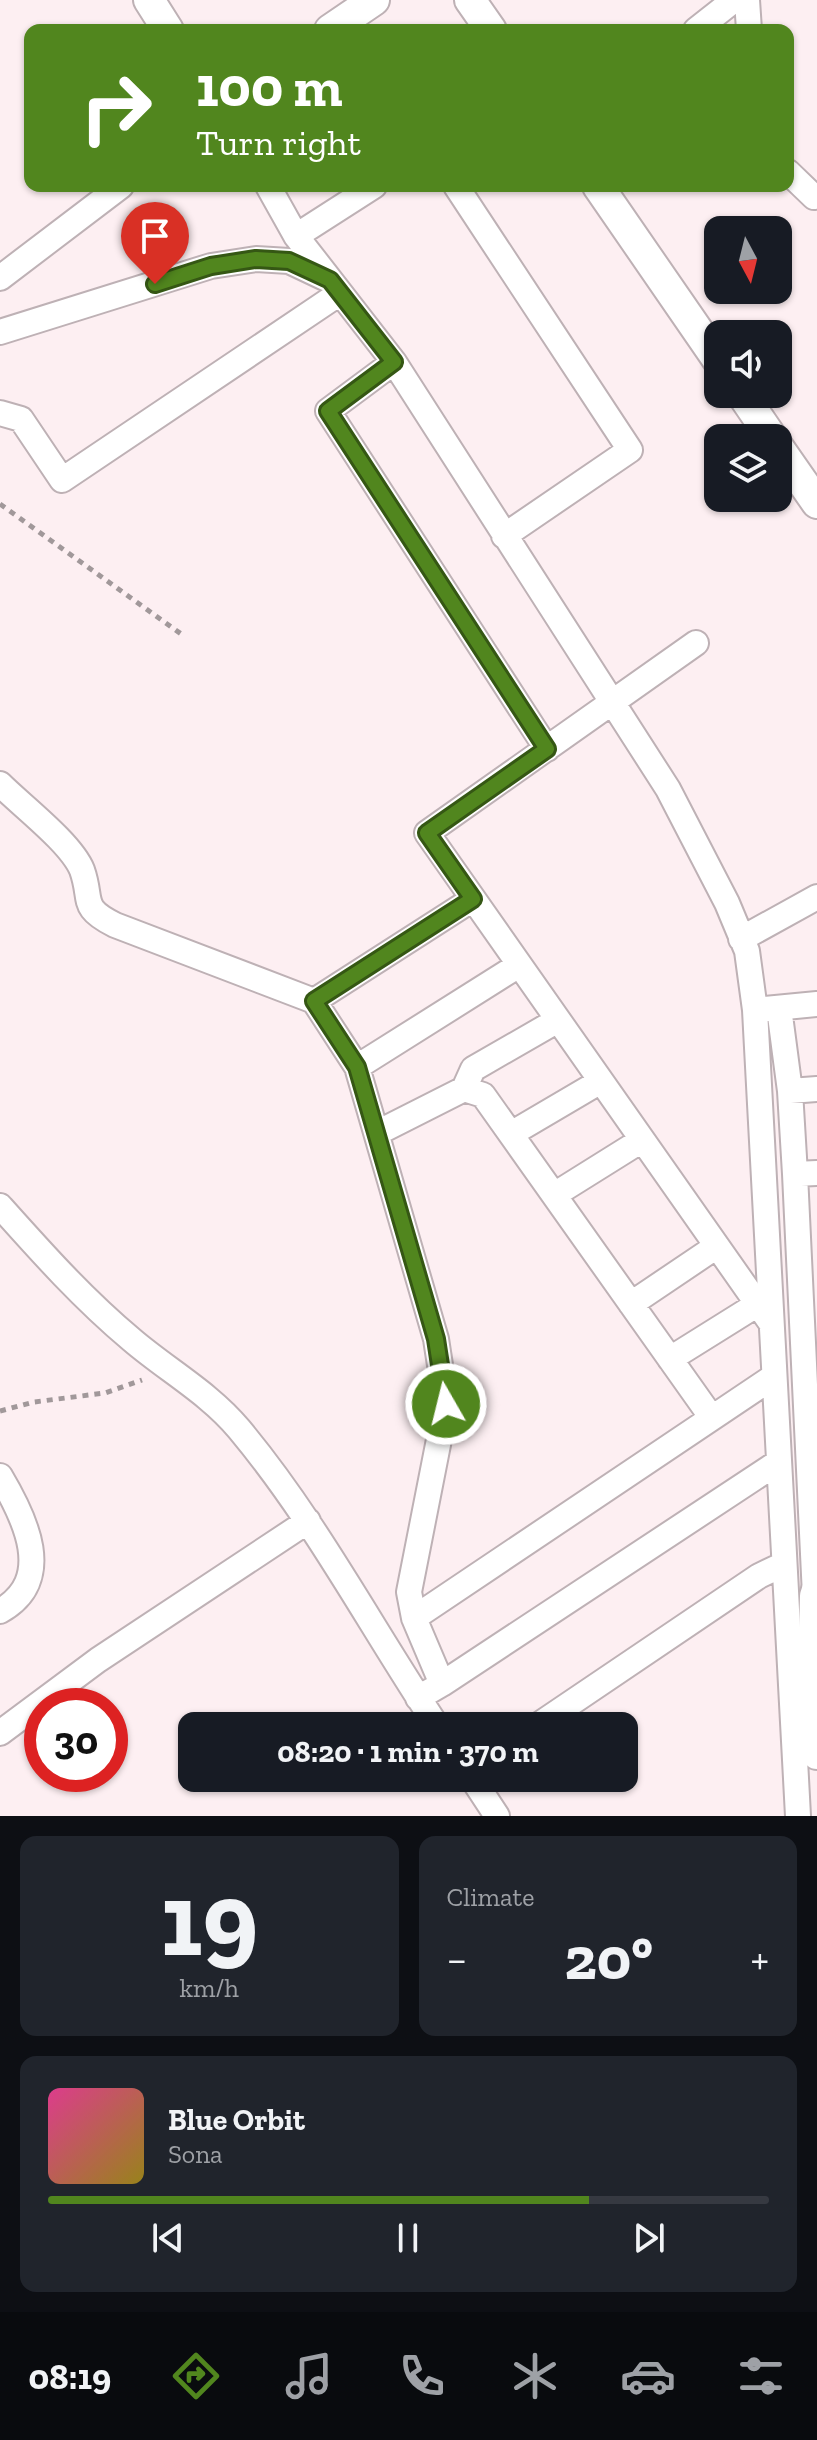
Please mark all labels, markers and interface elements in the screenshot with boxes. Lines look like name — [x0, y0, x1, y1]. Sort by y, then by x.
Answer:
text: 100 m — [196, 53, 343, 120]
icon: right — [64, 56, 168, 160]
text: Turn right — [196, 121, 361, 164]
pin — [121, 202, 189, 284]
icon: arrive — [133, 214, 177, 258]
north arrow — [704, 216, 792, 304]
map controls — [704, 216, 792, 512]
button: sound — [704, 320, 792, 408]
button: layers — [704, 424, 792, 512]
position arrow — [404, 1362, 488, 1446]
speed limit sign: 30 — [24, 1688, 128, 1792]
text: 08:20 · 1 min · 370 m — [277, 1734, 539, 1770]
text: 19 — [160, 1857, 258, 1982]
text: Climate — [447, 1881, 534, 1913]
text: 20° — [565, 1922, 653, 1994]
text: − — [447, 1932, 467, 1985]
text: + — [750, 1932, 769, 1985]
text: km/h — [180, 1972, 239, 2004]
text: Blue Orbit — [168, 2102, 305, 2138]
text: Sona — [168, 2138, 223, 2170]
icon: previous — [146, 2216, 190, 2260]
icon: pause — [386, 2216, 430, 2260]
icon: next — [627, 2216, 671, 2260]
icon: directions — [168, 2348, 224, 2404]
icon: music — [281, 2348, 337, 2404]
icon: phone — [394, 2348, 450, 2404]
icon: climate — [507, 2348, 563, 2404]
icon: car — [620, 2348, 676, 2404]
icon: filters — [733, 2348, 789, 2404]
text: 08:19 — [28, 2355, 111, 2398]

